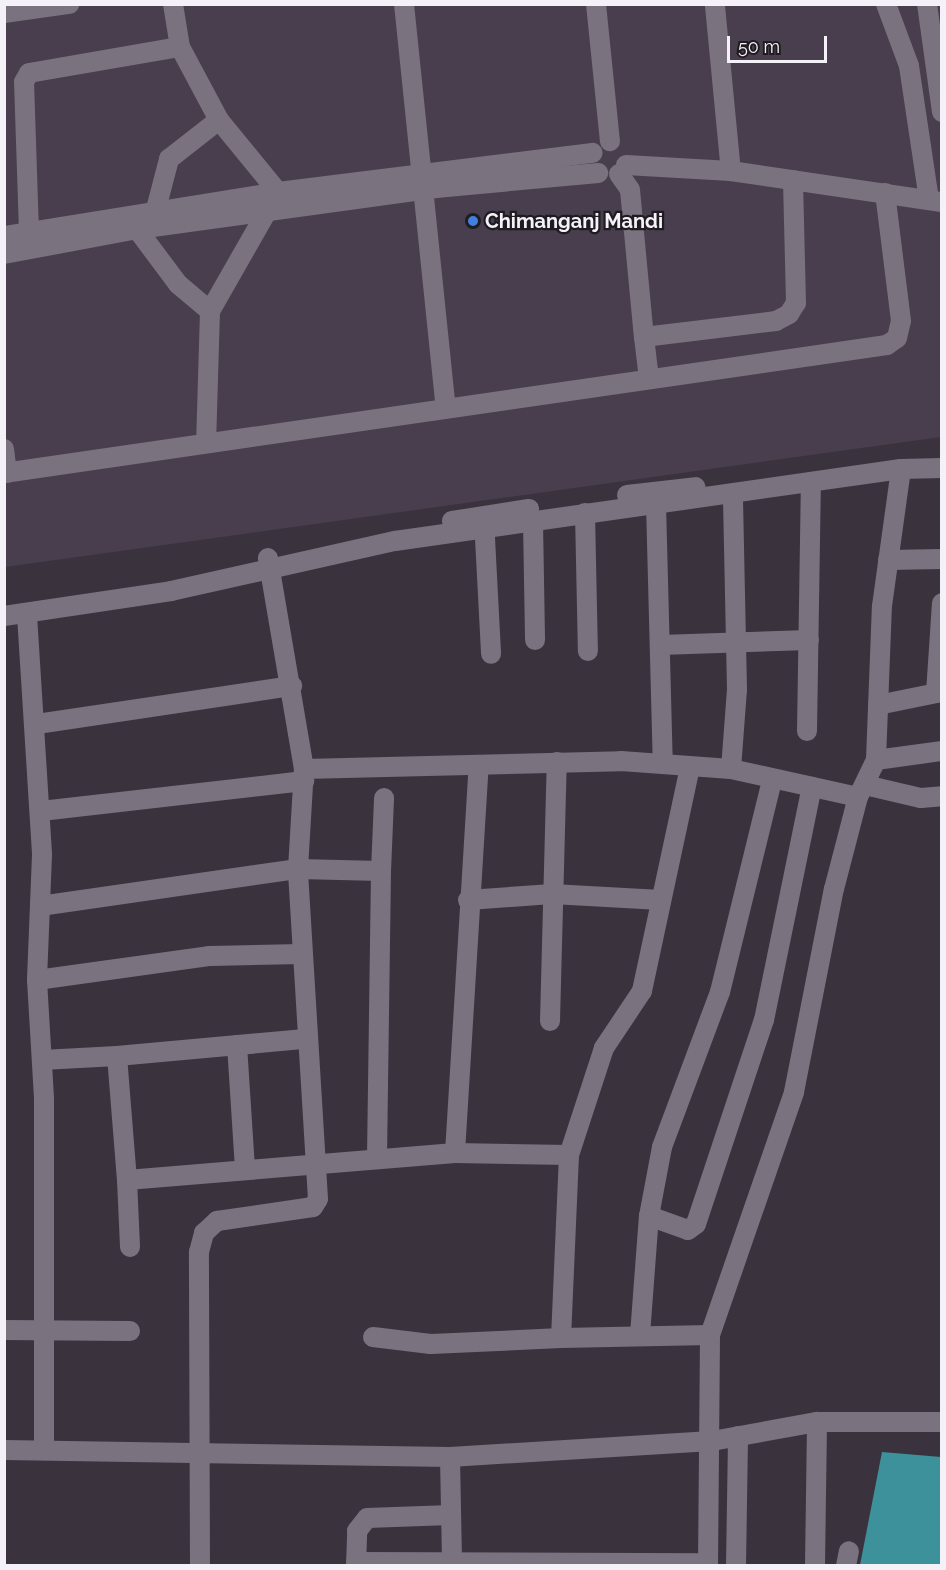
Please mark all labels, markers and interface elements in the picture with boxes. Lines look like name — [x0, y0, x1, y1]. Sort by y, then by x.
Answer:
scale bar — [730, 24, 830, 62]
text: 50 m — [738, 36, 780, 57]
place label: Chimanganj Mandi — [485, 209, 663, 233]
marker: Chimanganj Mandi — [466, 214, 480, 228]

